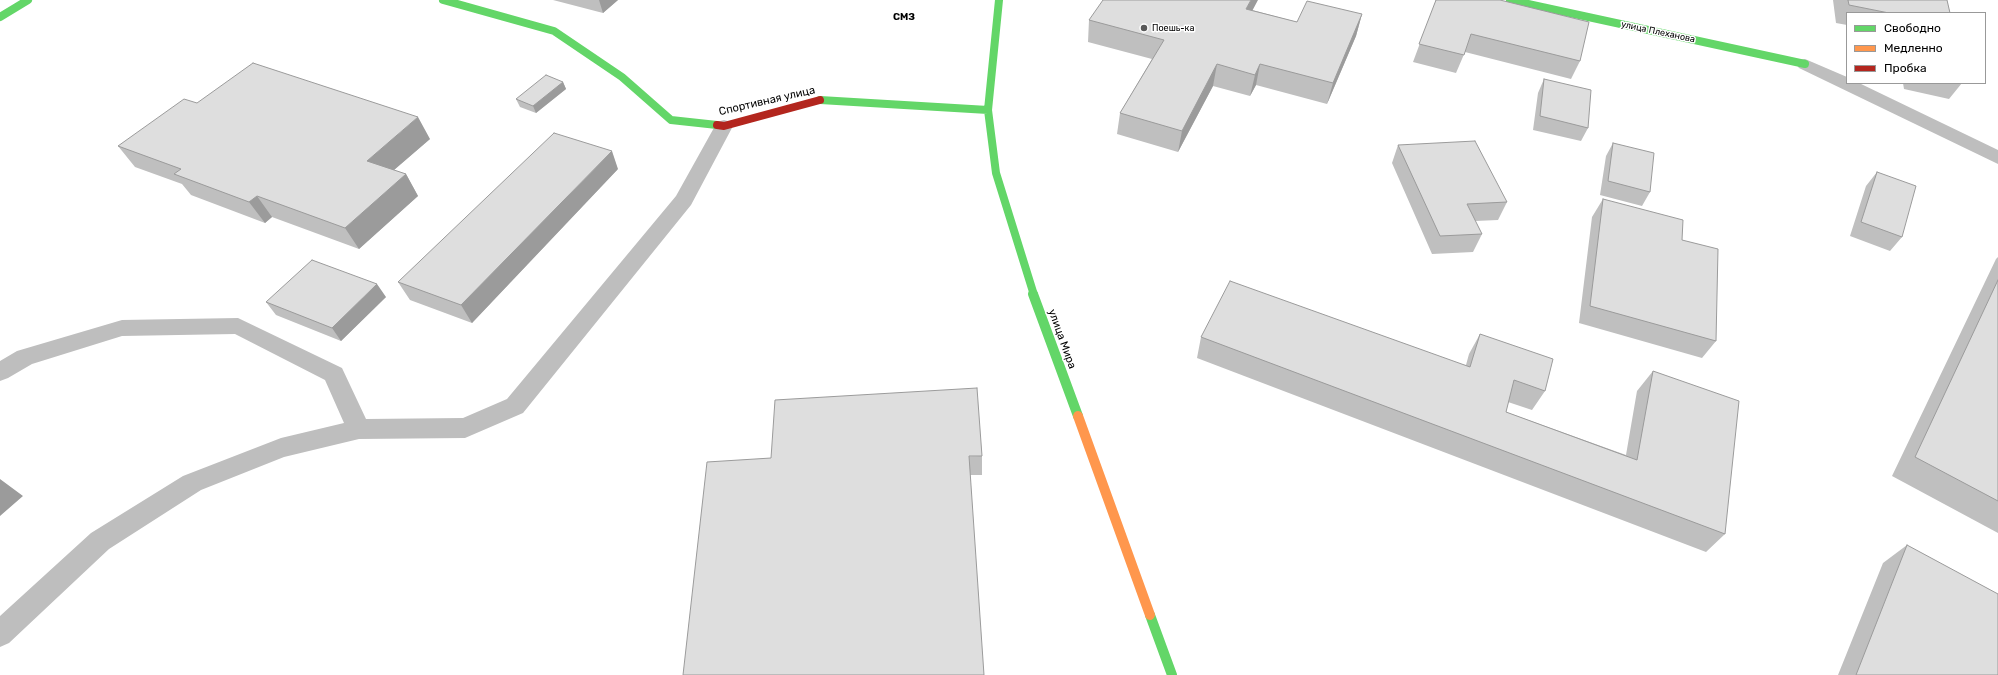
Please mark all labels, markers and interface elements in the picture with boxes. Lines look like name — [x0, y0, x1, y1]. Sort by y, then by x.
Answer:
district label: СМЗ — [893, 11, 915, 23]
legend — [1846, 12, 1986, 84]
street label: улица Плеханова — [1620, 19, 1696, 45]
text: Свободно — [1884, 21, 1941, 35]
marker: Поешь-ка — [1139, 23, 1149, 33]
place label: Поешь-ка — [1152, 23, 1194, 33]
text: Медленно — [1884, 41, 1943, 55]
text: Пробка — [1884, 61, 1927, 75]
street label: Спортивная улица — [718, 84, 816, 118]
street label: улица Мира — [1045, 307, 1079, 371]

